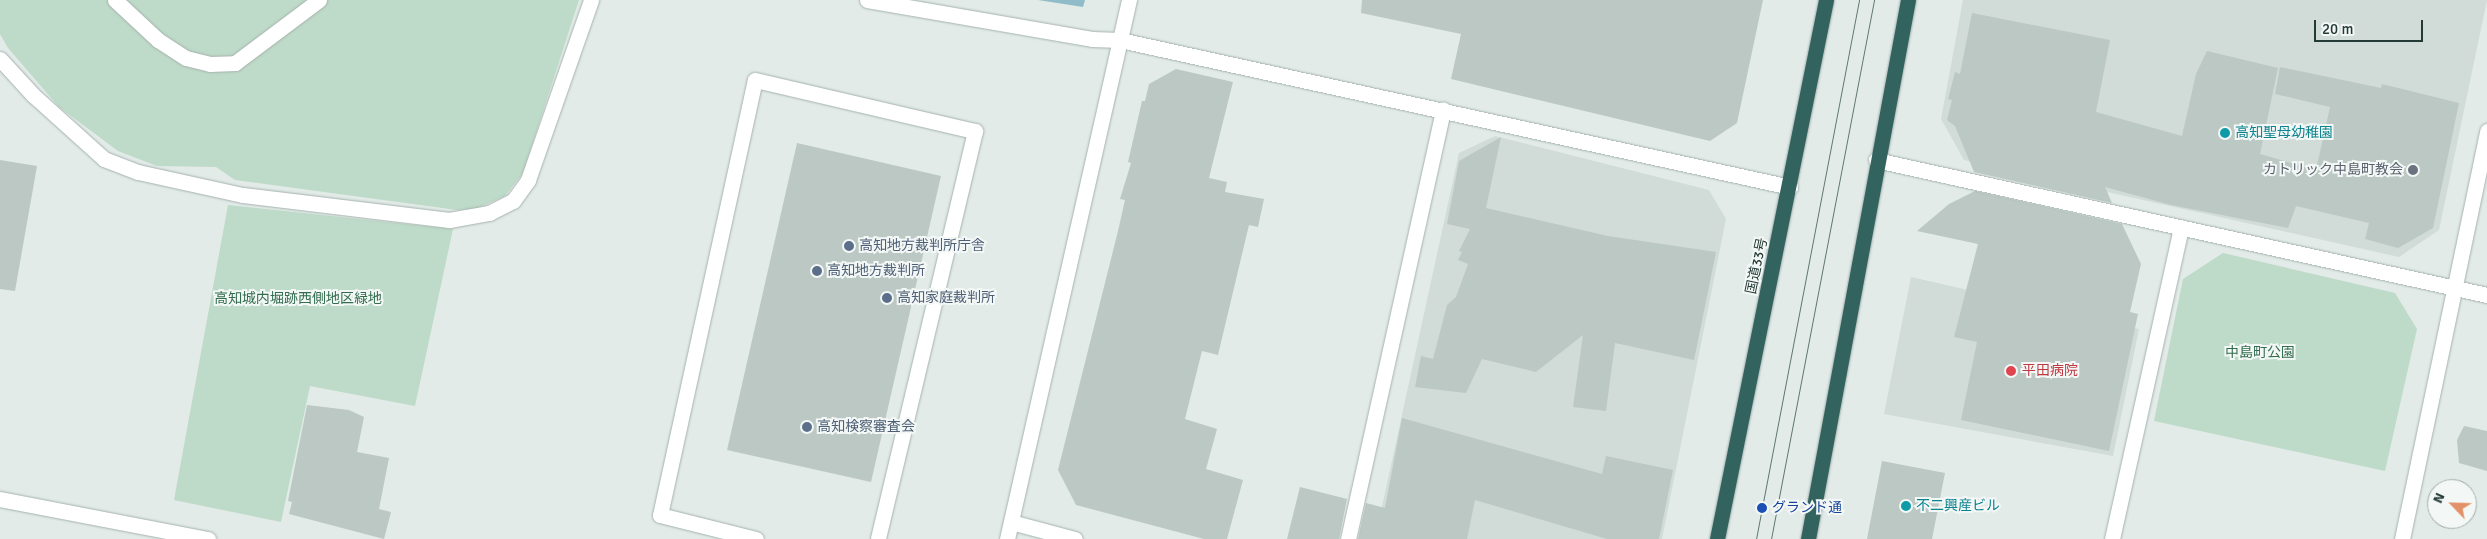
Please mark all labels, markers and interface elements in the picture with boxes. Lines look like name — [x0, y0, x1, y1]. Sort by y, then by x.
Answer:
scale bar — [2317, 10, 2426, 42]
text: 20 m — [2322, 20, 2353, 38]
place label: 高知聖母幼稚園 — [2235, 125, 2333, 141]
marker: 高知聖母幼稚園 — [2219, 127, 2231, 139]
place label: カトリック中島町教会 — [2263, 162, 2403, 178]
marker: カトリック中島町教会 — [2407, 164, 2419, 176]
street label: 国道33号 — [1743, 236, 1771, 296]
place label: 高知地方裁判所庁舎 — [859, 238, 985, 254]
marker: 高知地方裁判所庁舎 — [843, 240, 855, 252]
place label: 高知地方裁判所 — [827, 263, 925, 279]
marker: 高知地方裁判所 — [811, 265, 823, 277]
place label: 高知家庭裁判所 — [897, 290, 995, 306]
park label: 高知城内堀跡西側地区緑地 — [214, 291, 382, 307]
marker: 高知家庭裁判所 — [881, 292, 893, 304]
park label: 中島町公園 — [2225, 345, 2295, 361]
place label: 平田病院 — [2022, 363, 2078, 379]
marker: 平田病院 — [2004, 364, 2018, 378]
place label: 高知検察審査会 — [817, 419, 915, 435]
marker: 高知検察審査会 — [801, 421, 813, 433]
north arrow — [2427, 479, 2477, 529]
text: N — [2429, 490, 2449, 506]
place label: 不二興産ビル — [1916, 498, 2000, 514]
place label: グランド通 — [1772, 500, 1842, 516]
marker: 不二興産ビル — [1900, 500, 1912, 512]
marker: グランド通 — [1756, 502, 1768, 514]

